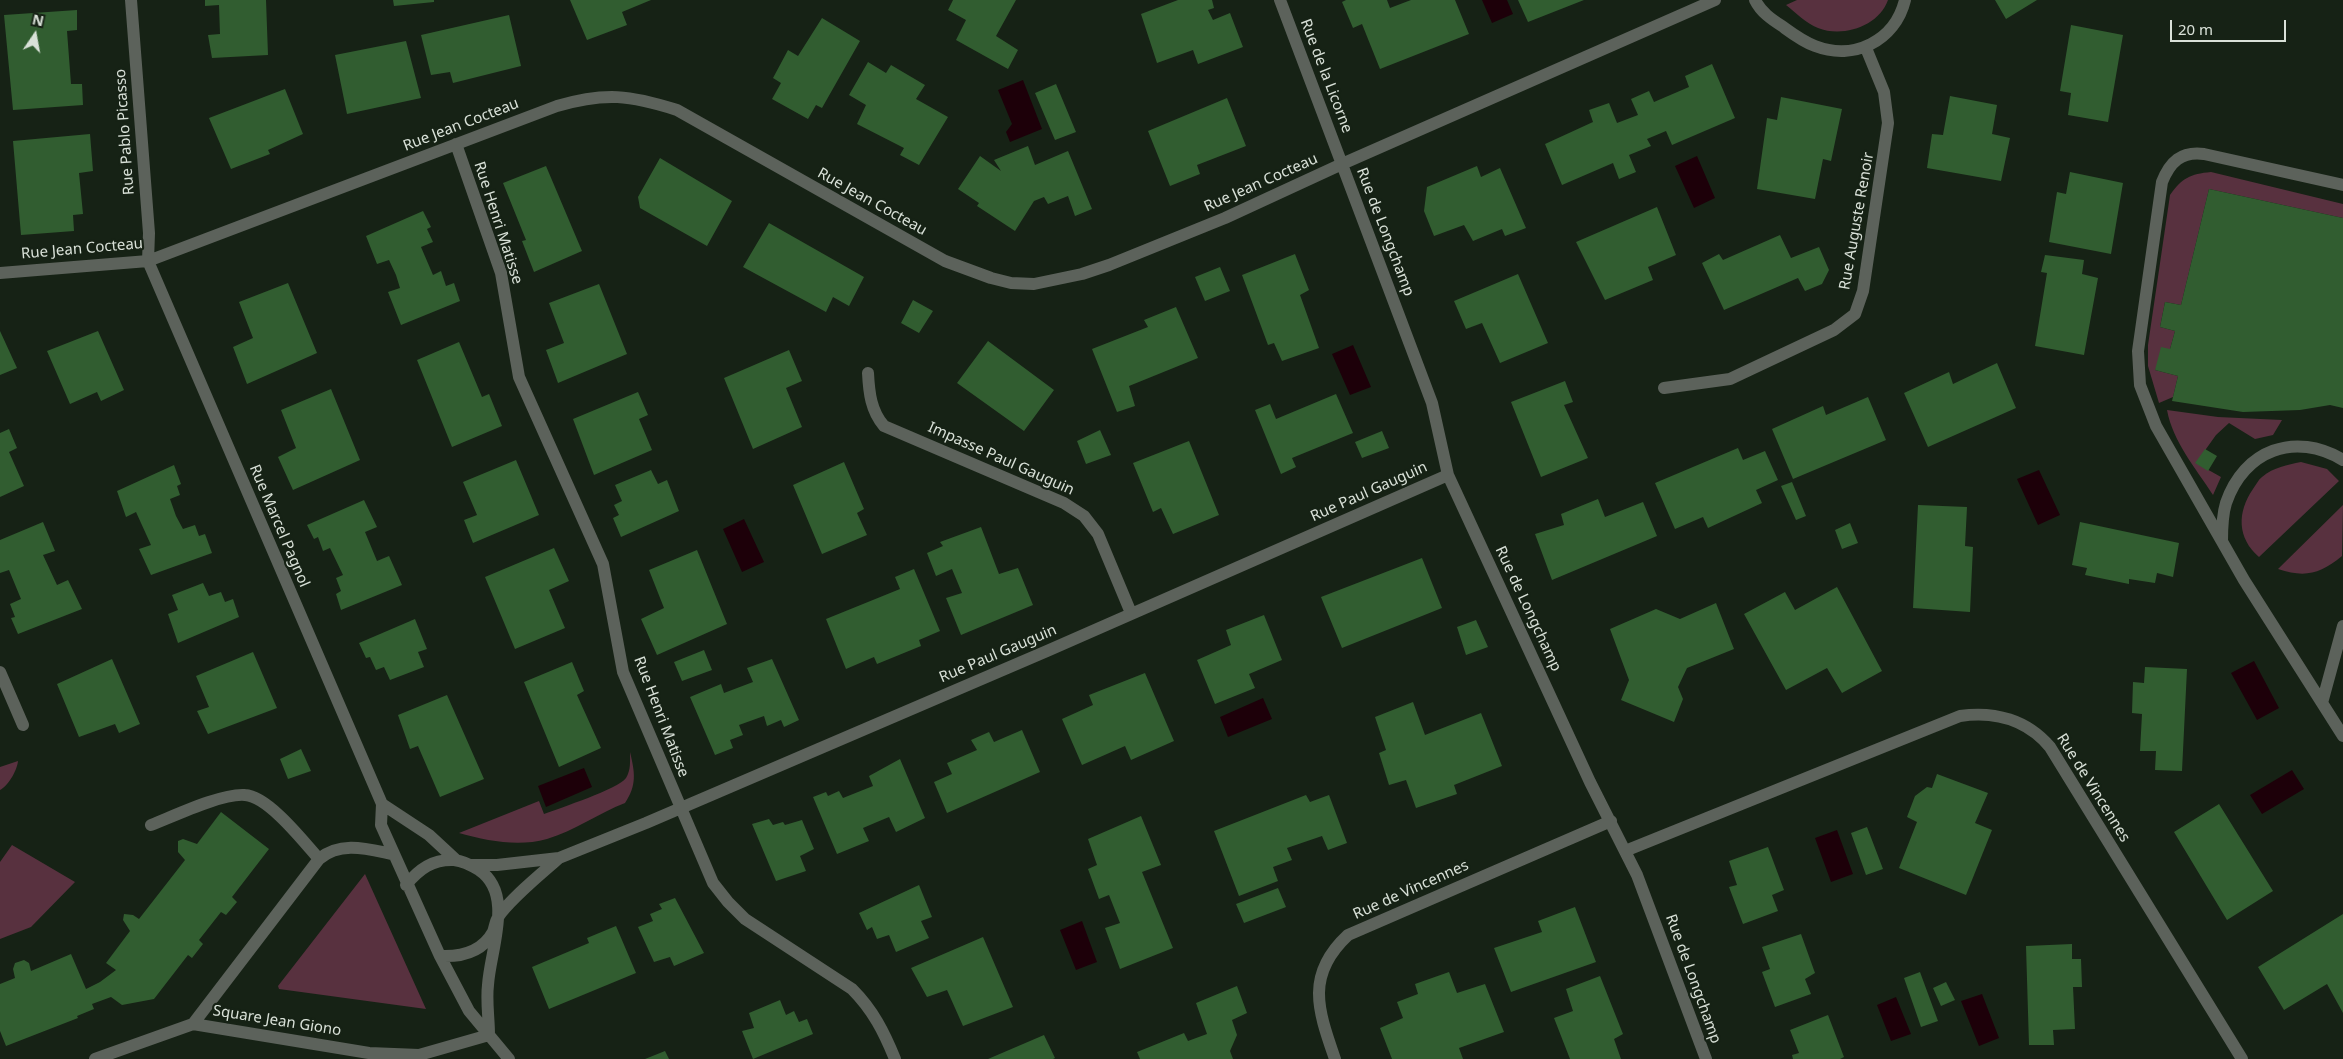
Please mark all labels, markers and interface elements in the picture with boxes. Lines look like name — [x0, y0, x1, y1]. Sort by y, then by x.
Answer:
text: N — [31, 9, 46, 30]
north arrow — [10, 10, 60, 60]
scale bar — [2173, 10, 2289, 42]
street label: Rue de la Licorne — [1296, 16, 1356, 136]
text: 20 m — [2178, 19, 2213, 39]
street label: Rue Pablo Picasso — [112, 68, 138, 196]
street label: Rue Jean Cocteau — [401, 95, 521, 155]
street label: Rue Jean Cocteau — [1201, 150, 1321, 216]
street label: Rue Auguste Renoir — [1836, 151, 1878, 291]
street label: Rue Henri Matisse — [470, 159, 526, 287]
street label: Rue Jean Cocteau — [814, 164, 930, 240]
street label: Rue de Longchamp — [1352, 165, 1418, 299]
street label: Rue Jean Cocteau — [20, 235, 144, 263]
street label: Impasse Paul Gauguin — [925, 419, 1077, 499]
street label: Rue Paul Gauguin — [1308, 458, 1430, 526]
street label: Rue Marcel Pagnol — [245, 462, 313, 590]
street label: Rue de Longchamp — [1491, 544, 1565, 674]
street label: Rue Paul Gauguin — [937, 621, 1059, 687]
street label: Rue Henri Matisse — [630, 654, 692, 780]
street label: Rue de Vincennes — [2052, 730, 2134, 846]
street label: Rue de Vincennes — [1350, 856, 1472, 924]
street label: Rue de Longchamp — [1661, 912, 1725, 1046]
street label: Square Jean Giono — [212, 1002, 342, 1040]

